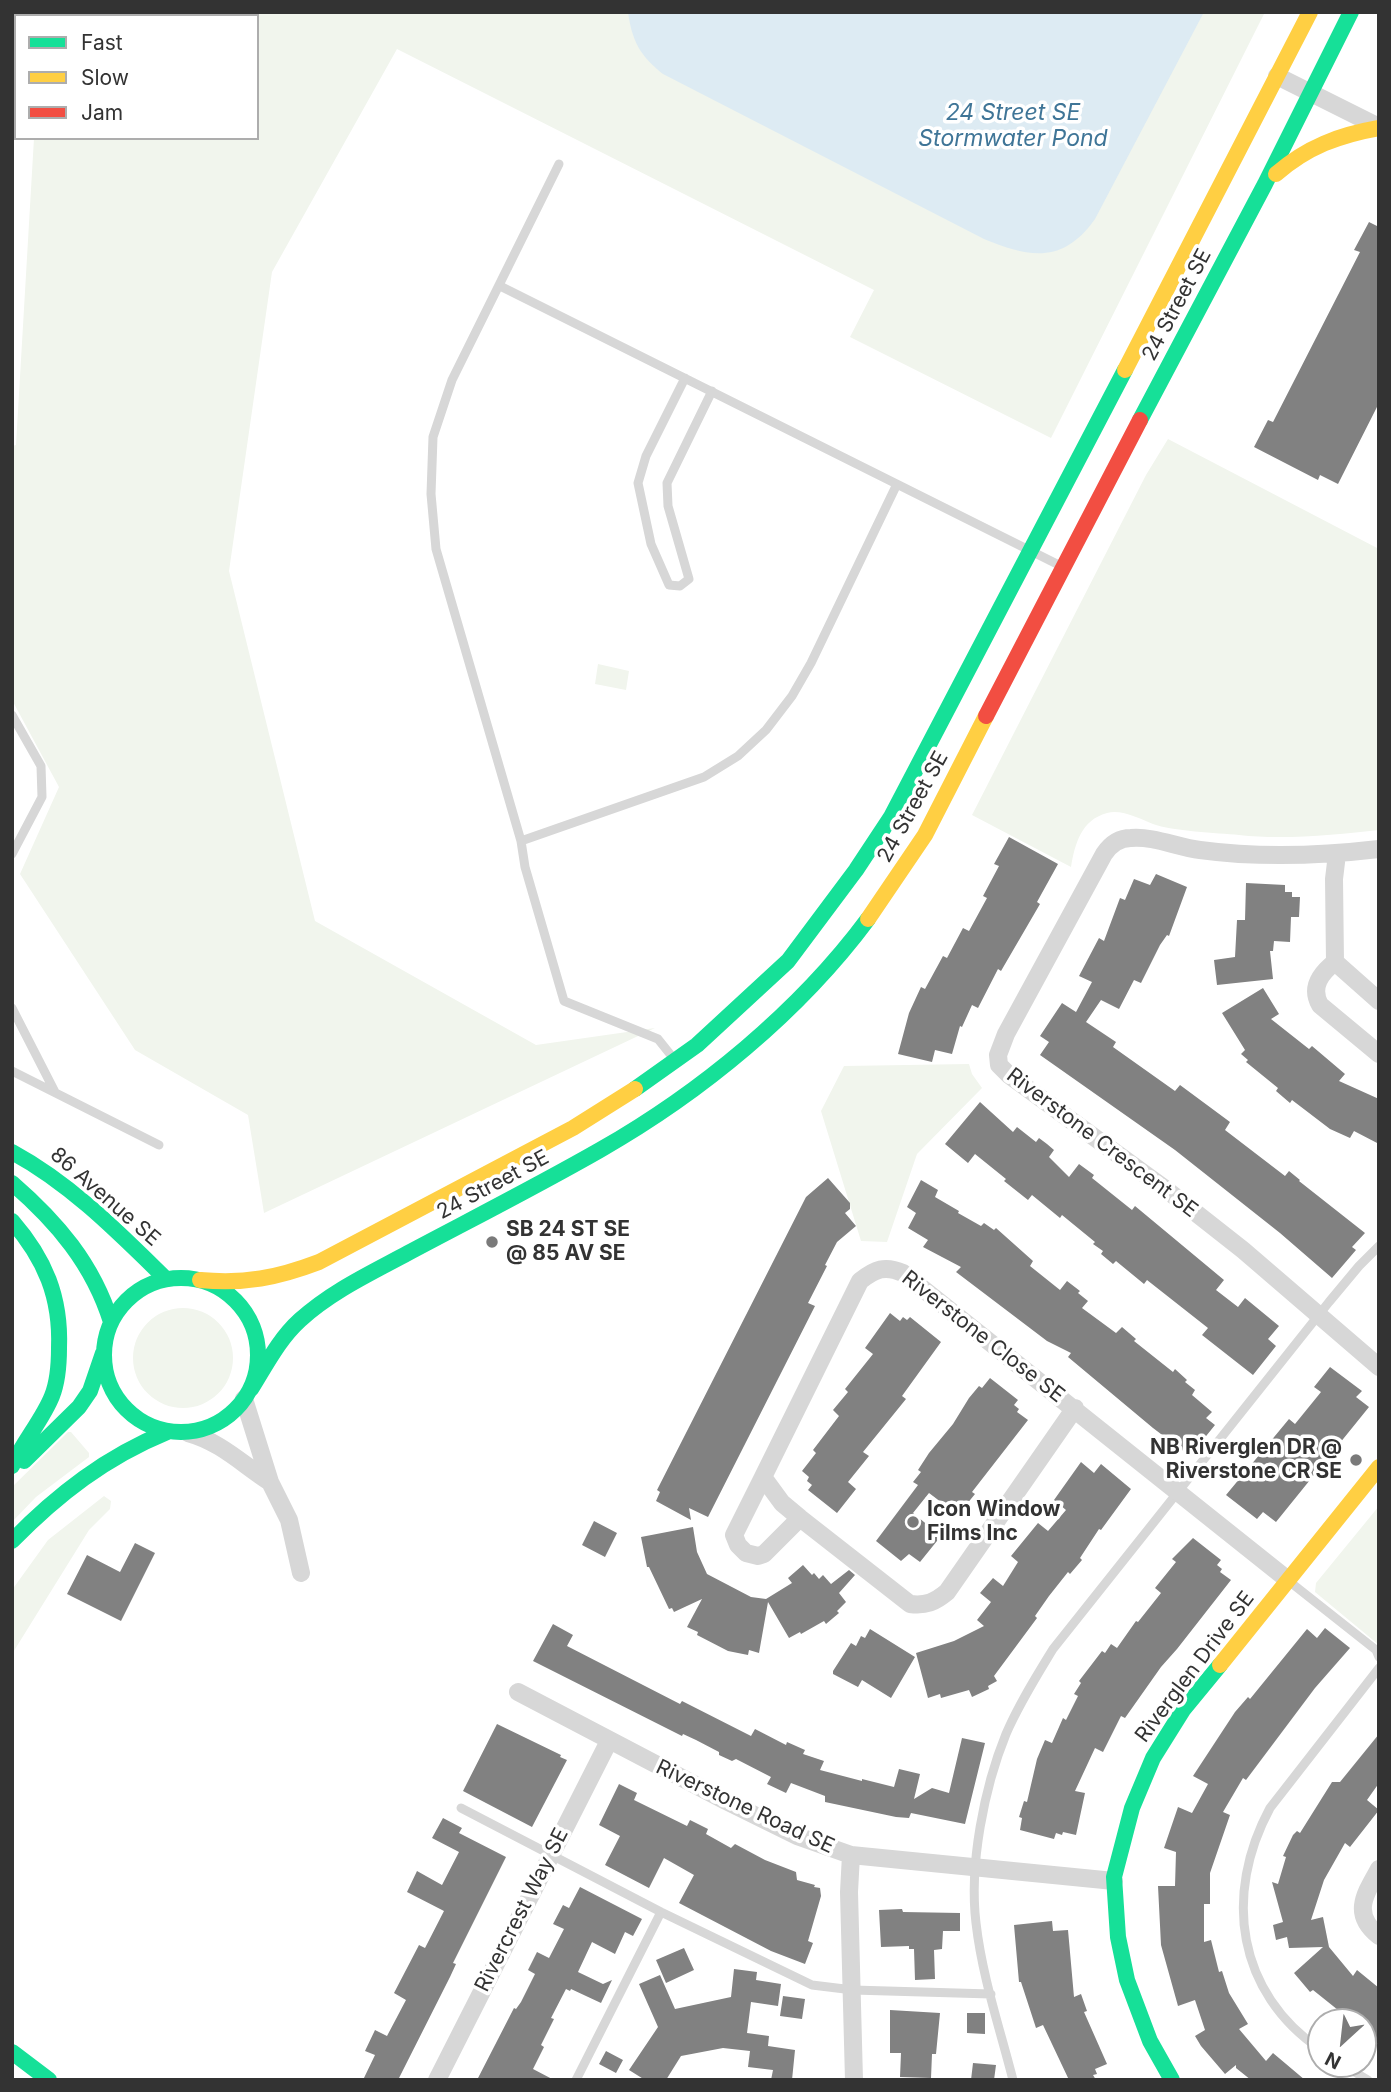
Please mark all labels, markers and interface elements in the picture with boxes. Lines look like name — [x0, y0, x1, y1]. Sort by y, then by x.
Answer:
legend — [14, 14, 259, 140]
text: Fast — [81, 30, 123, 55]
text: Slow — [81, 65, 129, 90]
water label: 24 Street SE Stormwater Pond — [918, 99, 1108, 153]
text: Jam — [81, 100, 123, 125]
street label: 24 Street SE — [1137, 245, 1217, 365]
street label: 24 Street SE — [872, 747, 954, 867]
street label: Riverstone Crescent SE — [1001, 1063, 1203, 1223]
street label: 86 Avenue SE — [45, 1142, 165, 1252]
street label: 24 Street SE — [433, 1145, 553, 1225]
place label: SB 24 ST SE @ 85 AV SE — [506, 1217, 630, 1267]
marker: SB 24 ST SE @ 85 AV SE — [484, 1234, 500, 1250]
street label: Riverstone Close SE — [897, 1266, 1069, 1408]
place label: NB Riverglen DR @ Riverstone CR SE — [1150, 1435, 1342, 1485]
marker: NB Riverglen DR @ Riverstone CR SE — [1348, 1452, 1364, 1468]
place label: Icon Window Films Inc — [927, 1497, 1060, 1547]
marker: Icon Window Films Inc — [905, 1514, 921, 1530]
street label: Riverglen Drive SE — [1130, 1587, 1260, 1747]
street label: Riverstone Road SE — [652, 1755, 838, 1859]
street label: Rivercrest Way SE — [470, 1824, 574, 1996]
north arrow — [1307, 2008, 1377, 2078]
text: N — [1321, 2047, 1345, 2074]

